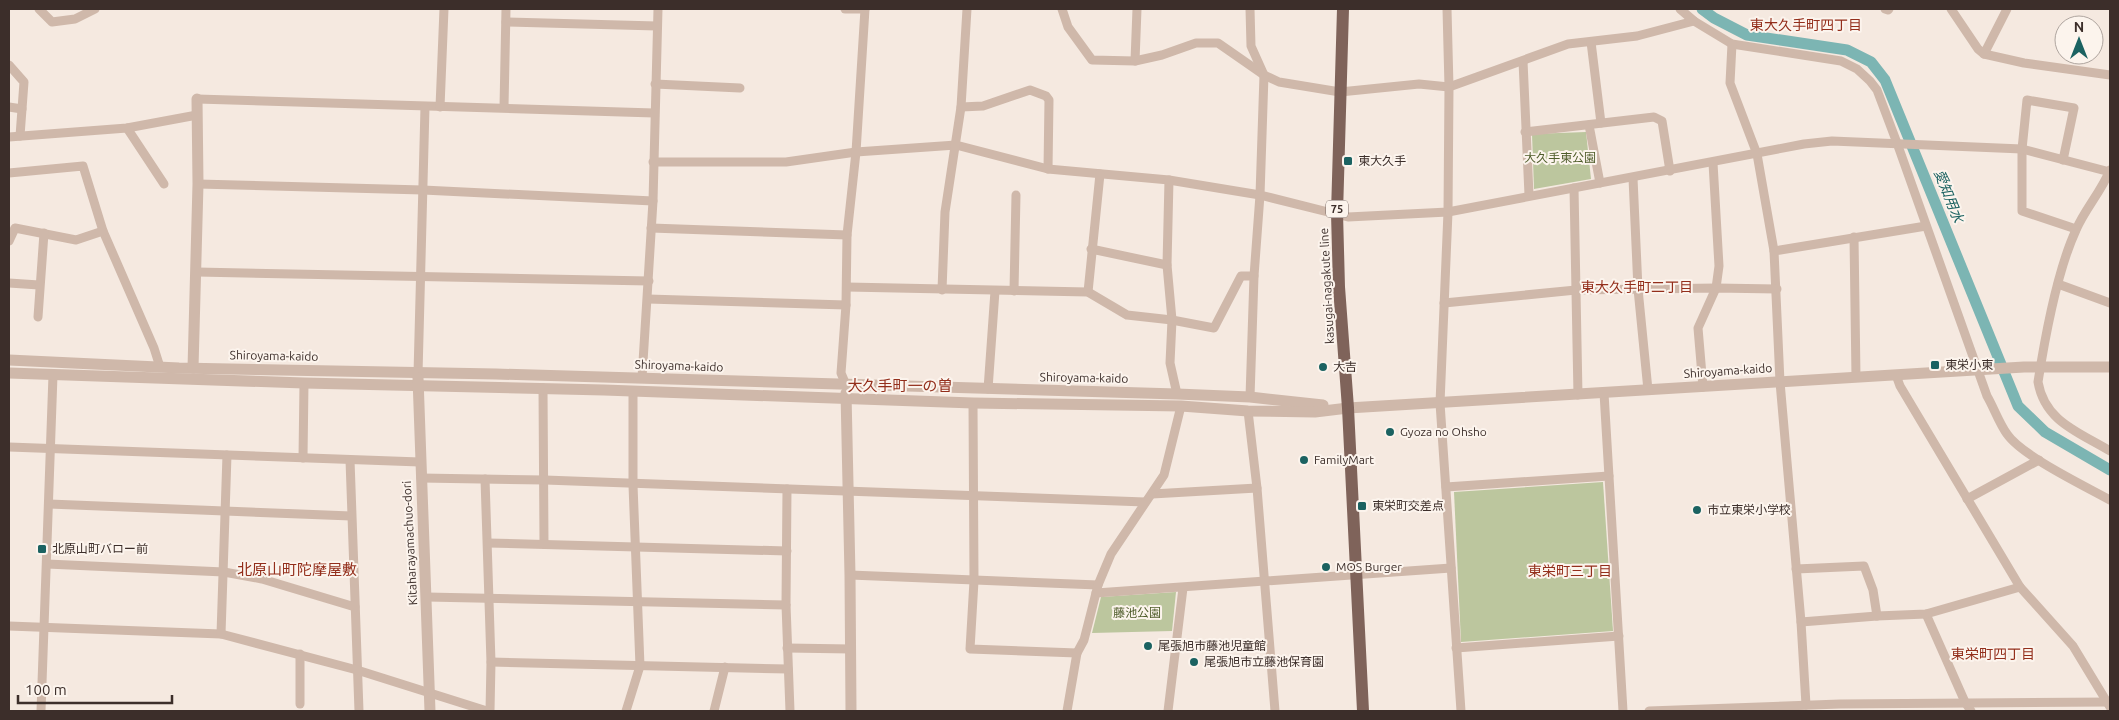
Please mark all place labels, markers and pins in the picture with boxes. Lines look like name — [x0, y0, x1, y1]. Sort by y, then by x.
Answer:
place label: 東大久手 — [1358, 154, 1406, 167]
marker: 東大久手 — [1342, 155, 1354, 167]
place label: 東栄小東 — [1945, 358, 1993, 371]
marker: 東栄小東 — [1929, 359, 1941, 371]
place label: 大吉 — [1333, 360, 1357, 373]
marker: 大吉 — [1317, 361, 1329, 373]
place label: Gyoza no Ohsho — [1400, 425, 1487, 438]
marker: Gyoza no Ohsho — [1384, 426, 1396, 438]
place label: FamilyMart — [1314, 453, 1374, 466]
marker: FamilyMart — [1298, 454, 1310, 466]
place label: 東栄町交差点 — [1372, 499, 1444, 512]
marker: 東栄町交差点 — [1356, 500, 1368, 512]
place label: 市立東栄小学校 — [1707, 503, 1791, 516]
marker: 市立東栄小学校 — [1691, 504, 1703, 516]
place label: 北原山町バロー前 — [52, 542, 148, 555]
marker: 北原山町バロー前 — [36, 543, 48, 555]
place label: MOS Burger — [1336, 560, 1402, 573]
marker: MOS Burger — [1320, 561, 1332, 573]
place label: 尾張旭市藤池児童館 — [1158, 639, 1266, 652]
marker: 尾張旭市藤池児童館 — [1142, 640, 1154, 652]
place label: 尾張旭市立藤池保育園 — [1204, 655, 1324, 668]
marker: 尾張旭市立藤池保育園 — [1188, 656, 1200, 668]

